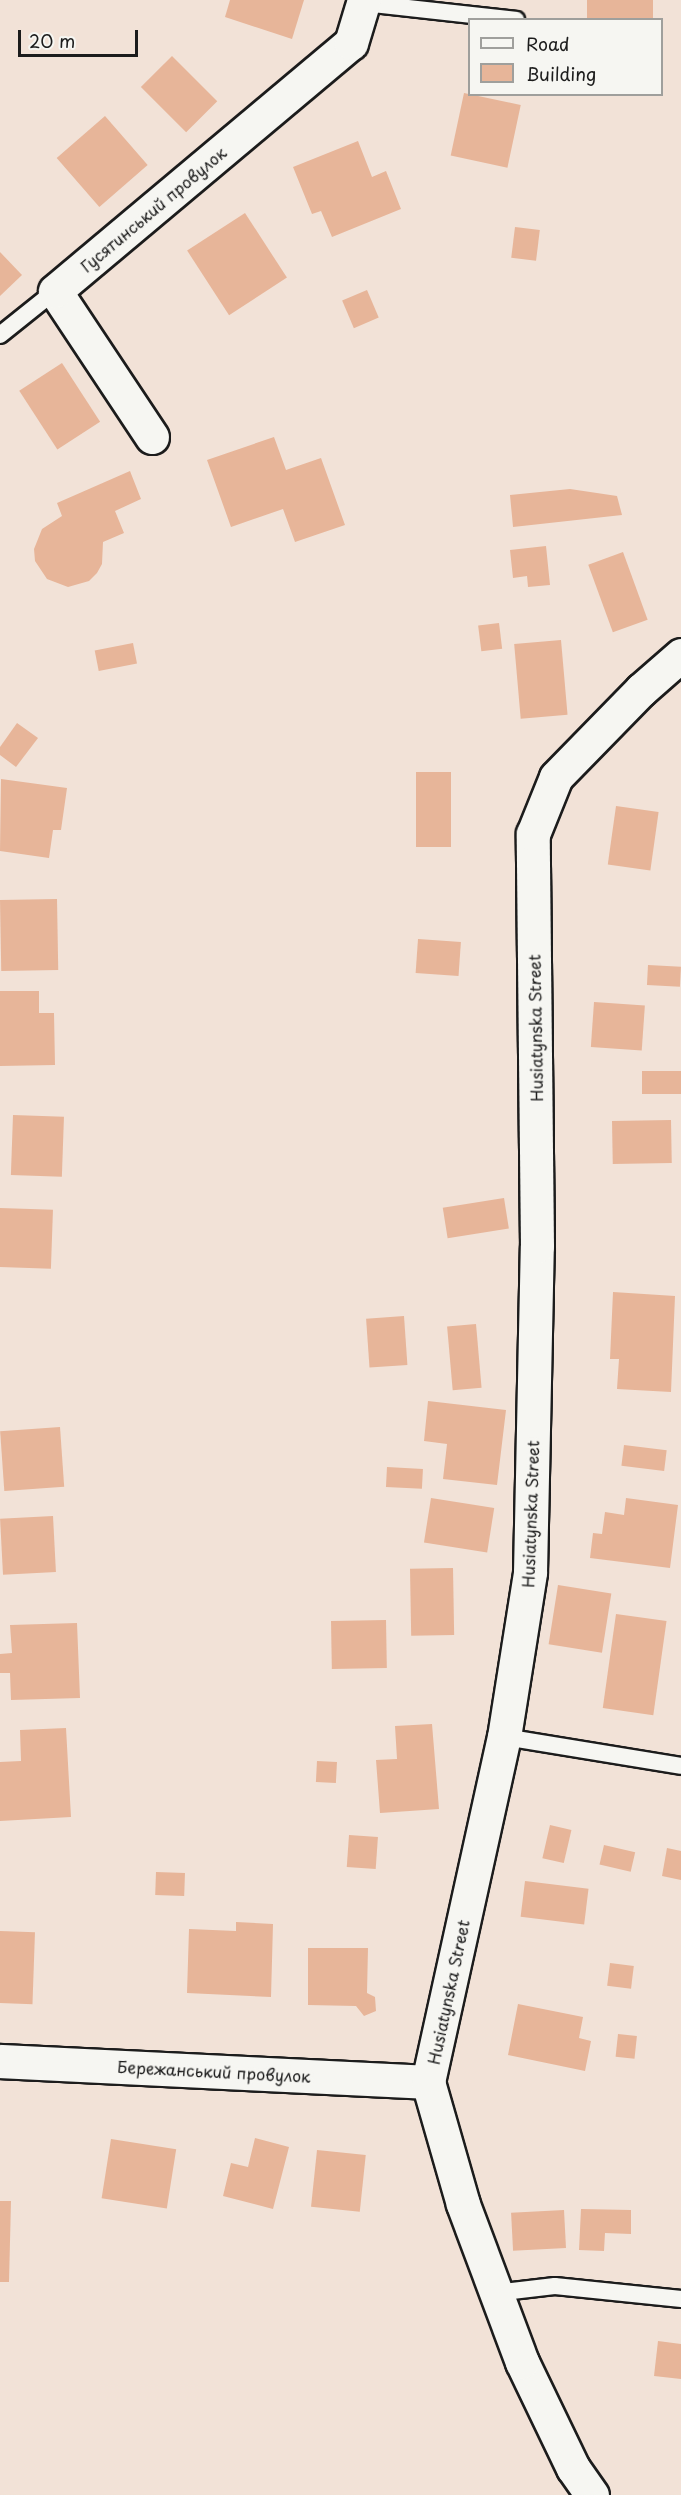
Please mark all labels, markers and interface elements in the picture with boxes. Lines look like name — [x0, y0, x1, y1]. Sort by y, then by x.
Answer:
scale bar — [21, 18, 141, 56]
legend — [468, 18, 663, 96]
text: 20 m — [29, 27, 75, 54]
text: Road — [526, 30, 570, 57]
text: Building — [526, 60, 596, 87]
street label: Гусятинський провулок — [76, 142, 230, 276]
street label: Husiatynska Street — [524, 954, 546, 1102]
street label: Husiatynska Street — [518, 1440, 542, 1588]
street label: Husiatynska Street — [423, 1918, 473, 2066]
street label: Бережанський провулок — [117, 2056, 311, 2086]

